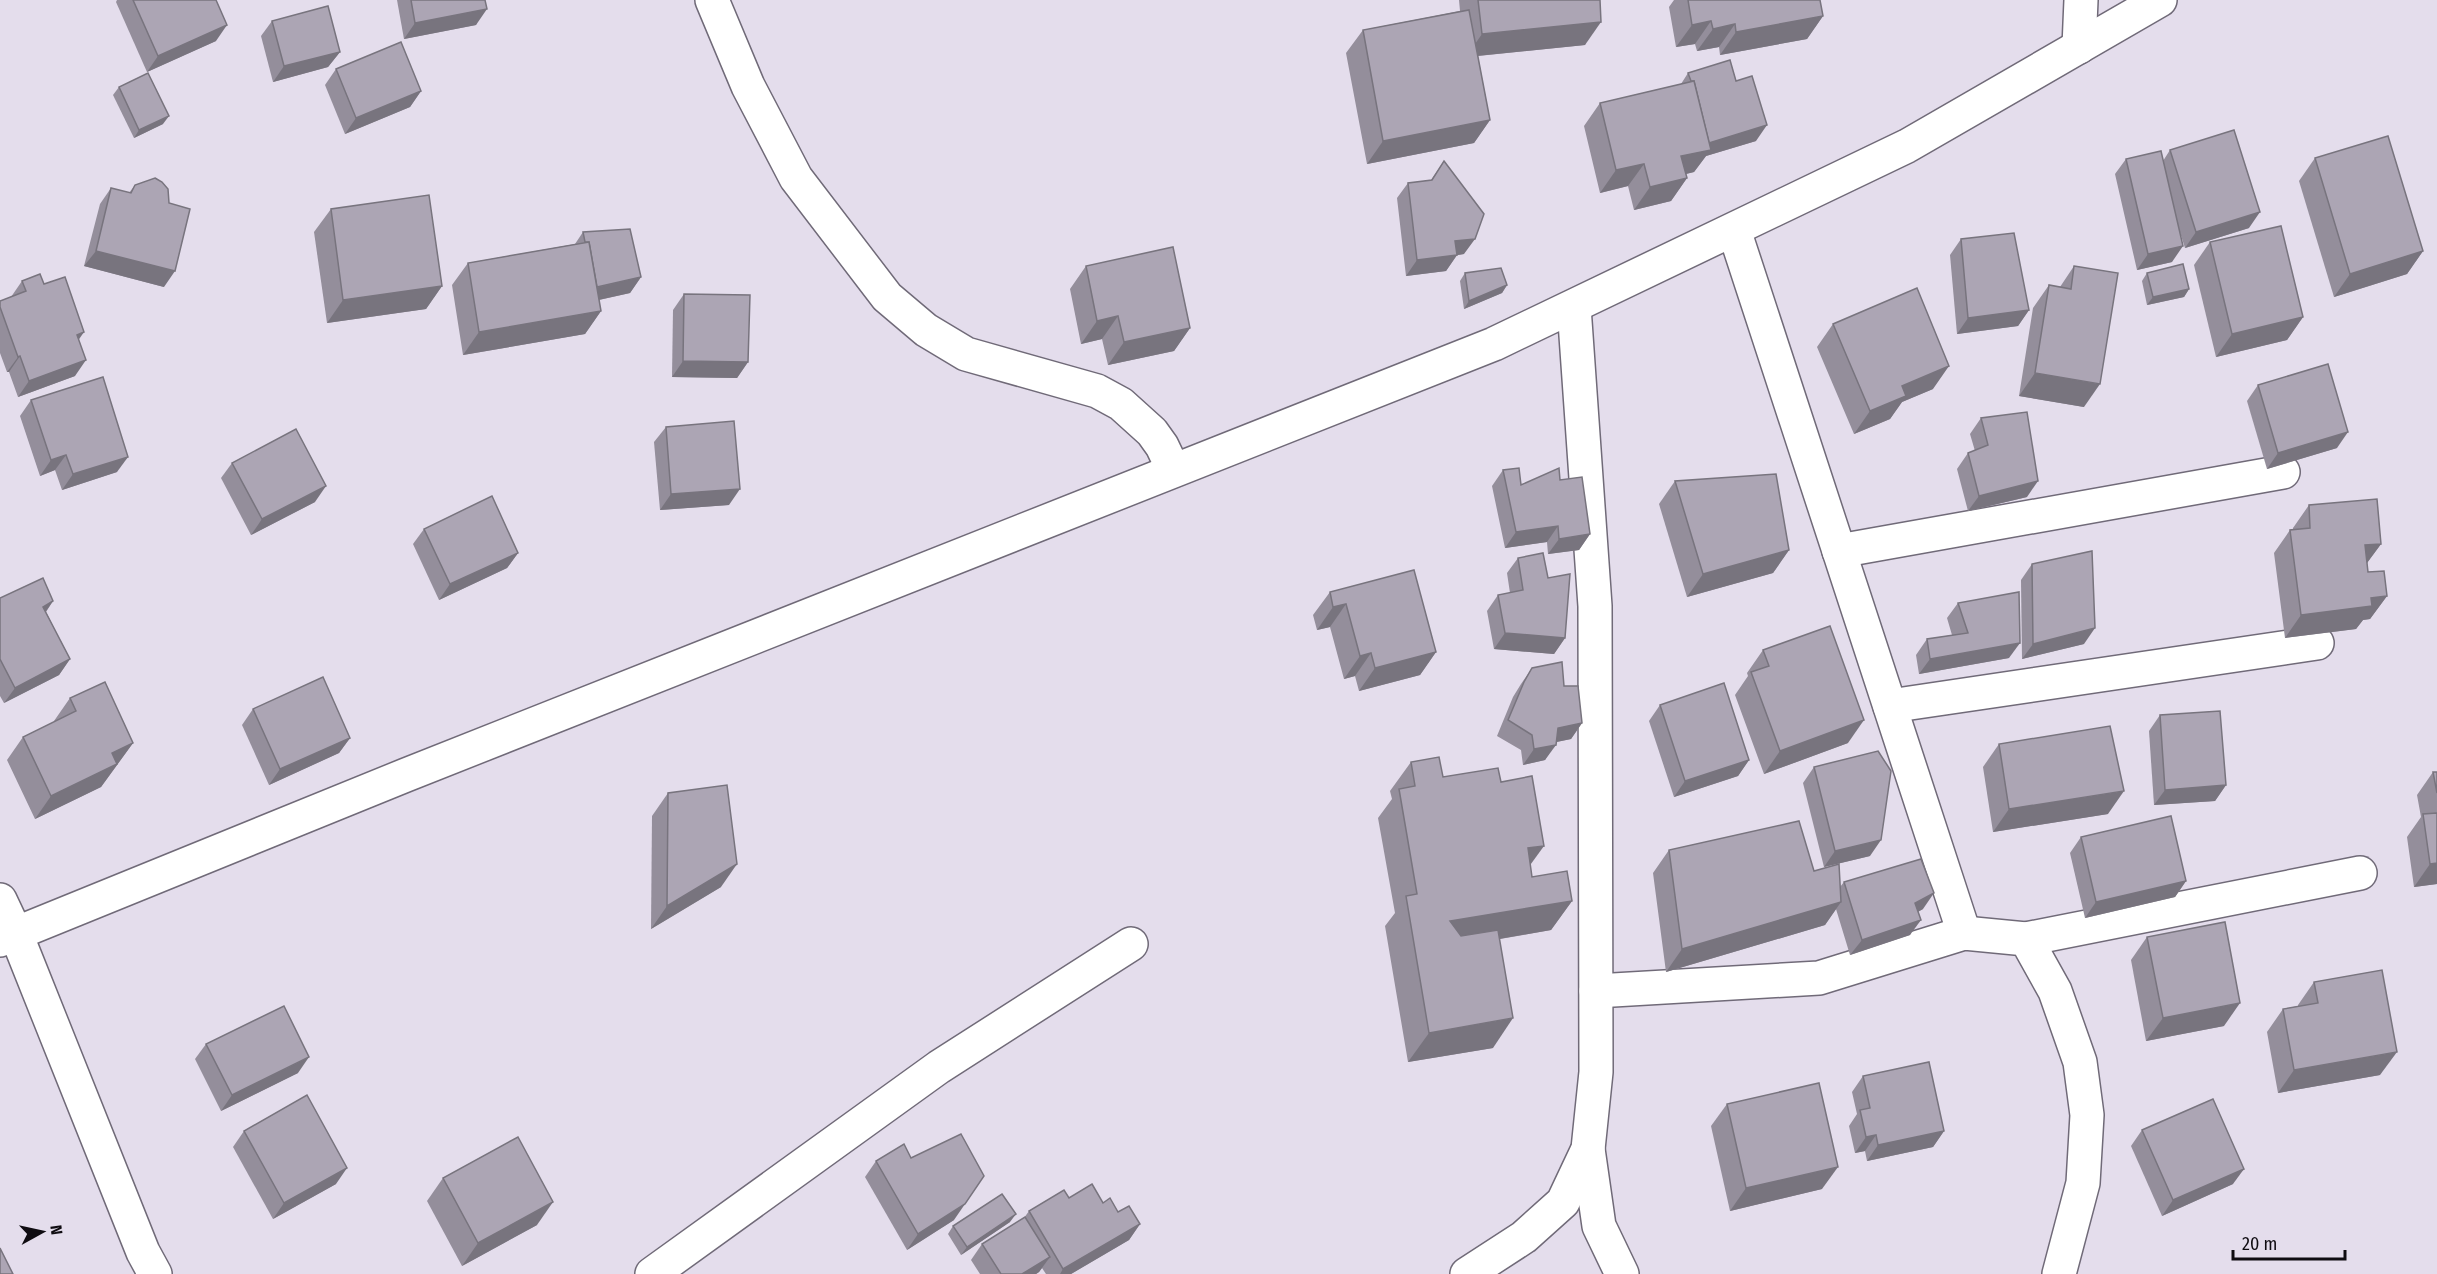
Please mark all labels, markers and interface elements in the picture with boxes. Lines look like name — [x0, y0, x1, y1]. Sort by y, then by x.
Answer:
north arrow — [12, 1202, 72, 1262]
scale bar — [2233, 1223, 2346, 1261]
text: N — [46, 1224, 66, 1236]
text: 20 m — [2242, 1233, 2277, 1255]

